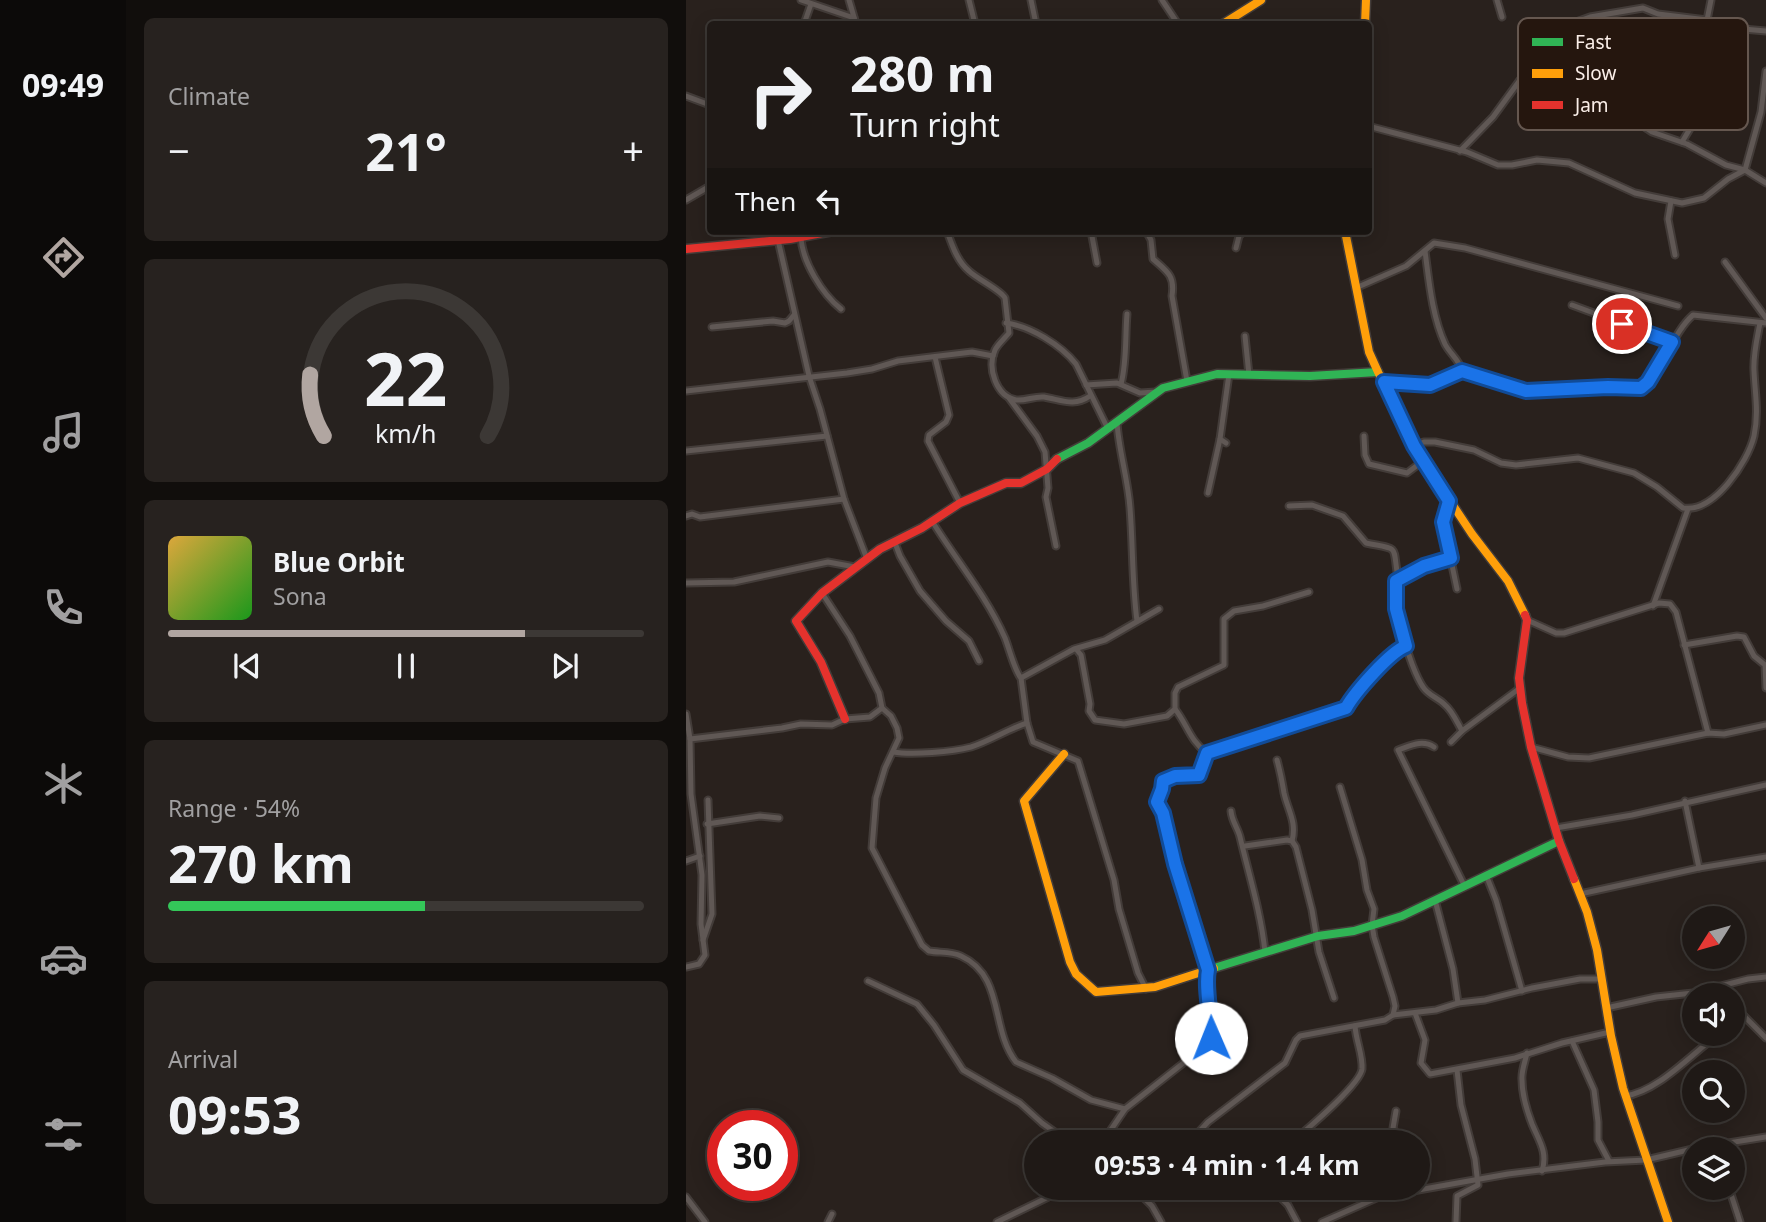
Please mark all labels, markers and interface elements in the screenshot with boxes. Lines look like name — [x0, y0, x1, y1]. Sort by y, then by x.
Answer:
legend — [1518, 18, 1748, 130]
text: Fast — [1575, 29, 1612, 55]
text: 280 m — [850, 40, 995, 106]
icon: right — [735, 49, 826, 140]
text: Slow — [1575, 60, 1616, 86]
text: 09:49 — [22, 63, 104, 106]
text: Climate — [168, 80, 250, 112]
text: Jam — [1573, 92, 1609, 118]
text: Turn right — [850, 103, 1000, 146]
text: 21° — [365, 115, 447, 186]
text: − — [168, 124, 190, 176]
text: + — [622, 124, 644, 176]
icon: left — [810, 182, 848, 220]
text: Then — [735, 183, 796, 219]
icon: directions — [39, 233, 88, 282]
pin — [1592, 294, 1652, 354]
icon: arrive — [1603, 305, 1641, 343]
text: 22 — [364, 329, 448, 428]
icon: music — [39, 408, 88, 457]
text: km/h — [375, 416, 437, 450]
text: Blue Orbit — [273, 544, 405, 580]
text: Sona — [273, 580, 327, 612]
icon: phone — [39, 583, 88, 632]
icon: previous — [228, 647, 266, 685]
icon: pause — [387, 647, 425, 685]
icon: next — [546, 647, 584, 685]
icon: climate — [39, 759, 88, 808]
text: Range · 54% — [168, 792, 300, 824]
text: 270 km — [168, 827, 354, 898]
north arrow — [1682, 906, 1745, 970]
map controls — [1682, 906, 1745, 1200]
icon: car — [39, 934, 88, 983]
button: sound — [1682, 983, 1745, 1046]
position arrow — [1174, 1001, 1248, 1075]
text: Arrival — [168, 1043, 238, 1075]
button: search — [1682, 1060, 1745, 1123]
text: 09:53 — [168, 1078, 302, 1149]
icon: filters — [39, 1110, 88, 1159]
speed limit sign: 30 — [707, 1110, 798, 1201]
button: layers — [1682, 1137, 1745, 1200]
text: 09:53 · 4 min · 1.4 km — [1094, 1147, 1360, 1183]

